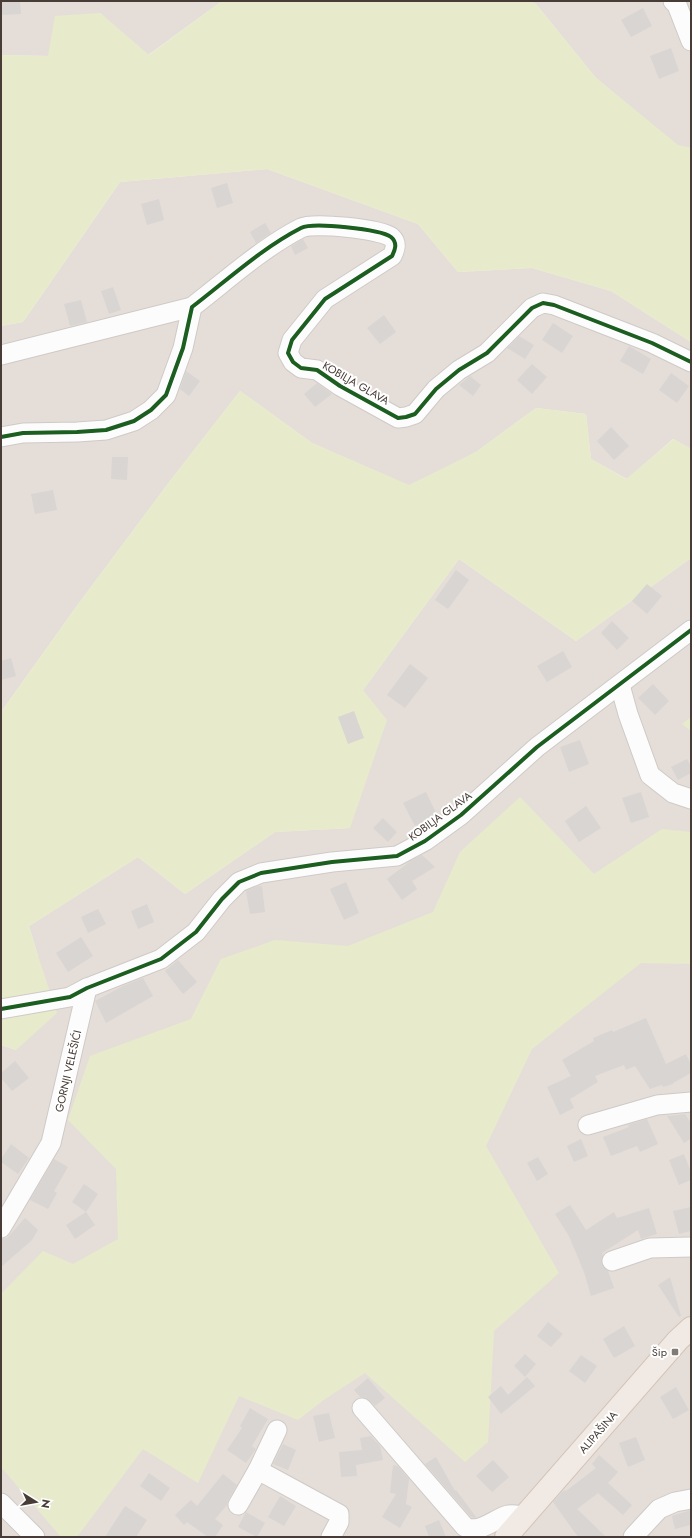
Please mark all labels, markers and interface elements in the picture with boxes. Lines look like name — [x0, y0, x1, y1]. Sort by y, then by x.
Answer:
street label: KOBILJA GLAVA — [320, 357, 393, 409]
street label: KOBILJA GLAVA — [405, 787, 476, 844]
street label: GORNJI VELEŠIĆI — [51, 1028, 85, 1114]
place label: Šip — [652, 1344, 667, 1360]
marker: Šip — [670, 1347, 680, 1357]
street label: ALIPAŠINA — [575, 1407, 622, 1457]
north arrow — [16, 1482, 56, 1522]
text: N — [37, 1498, 55, 1510]

